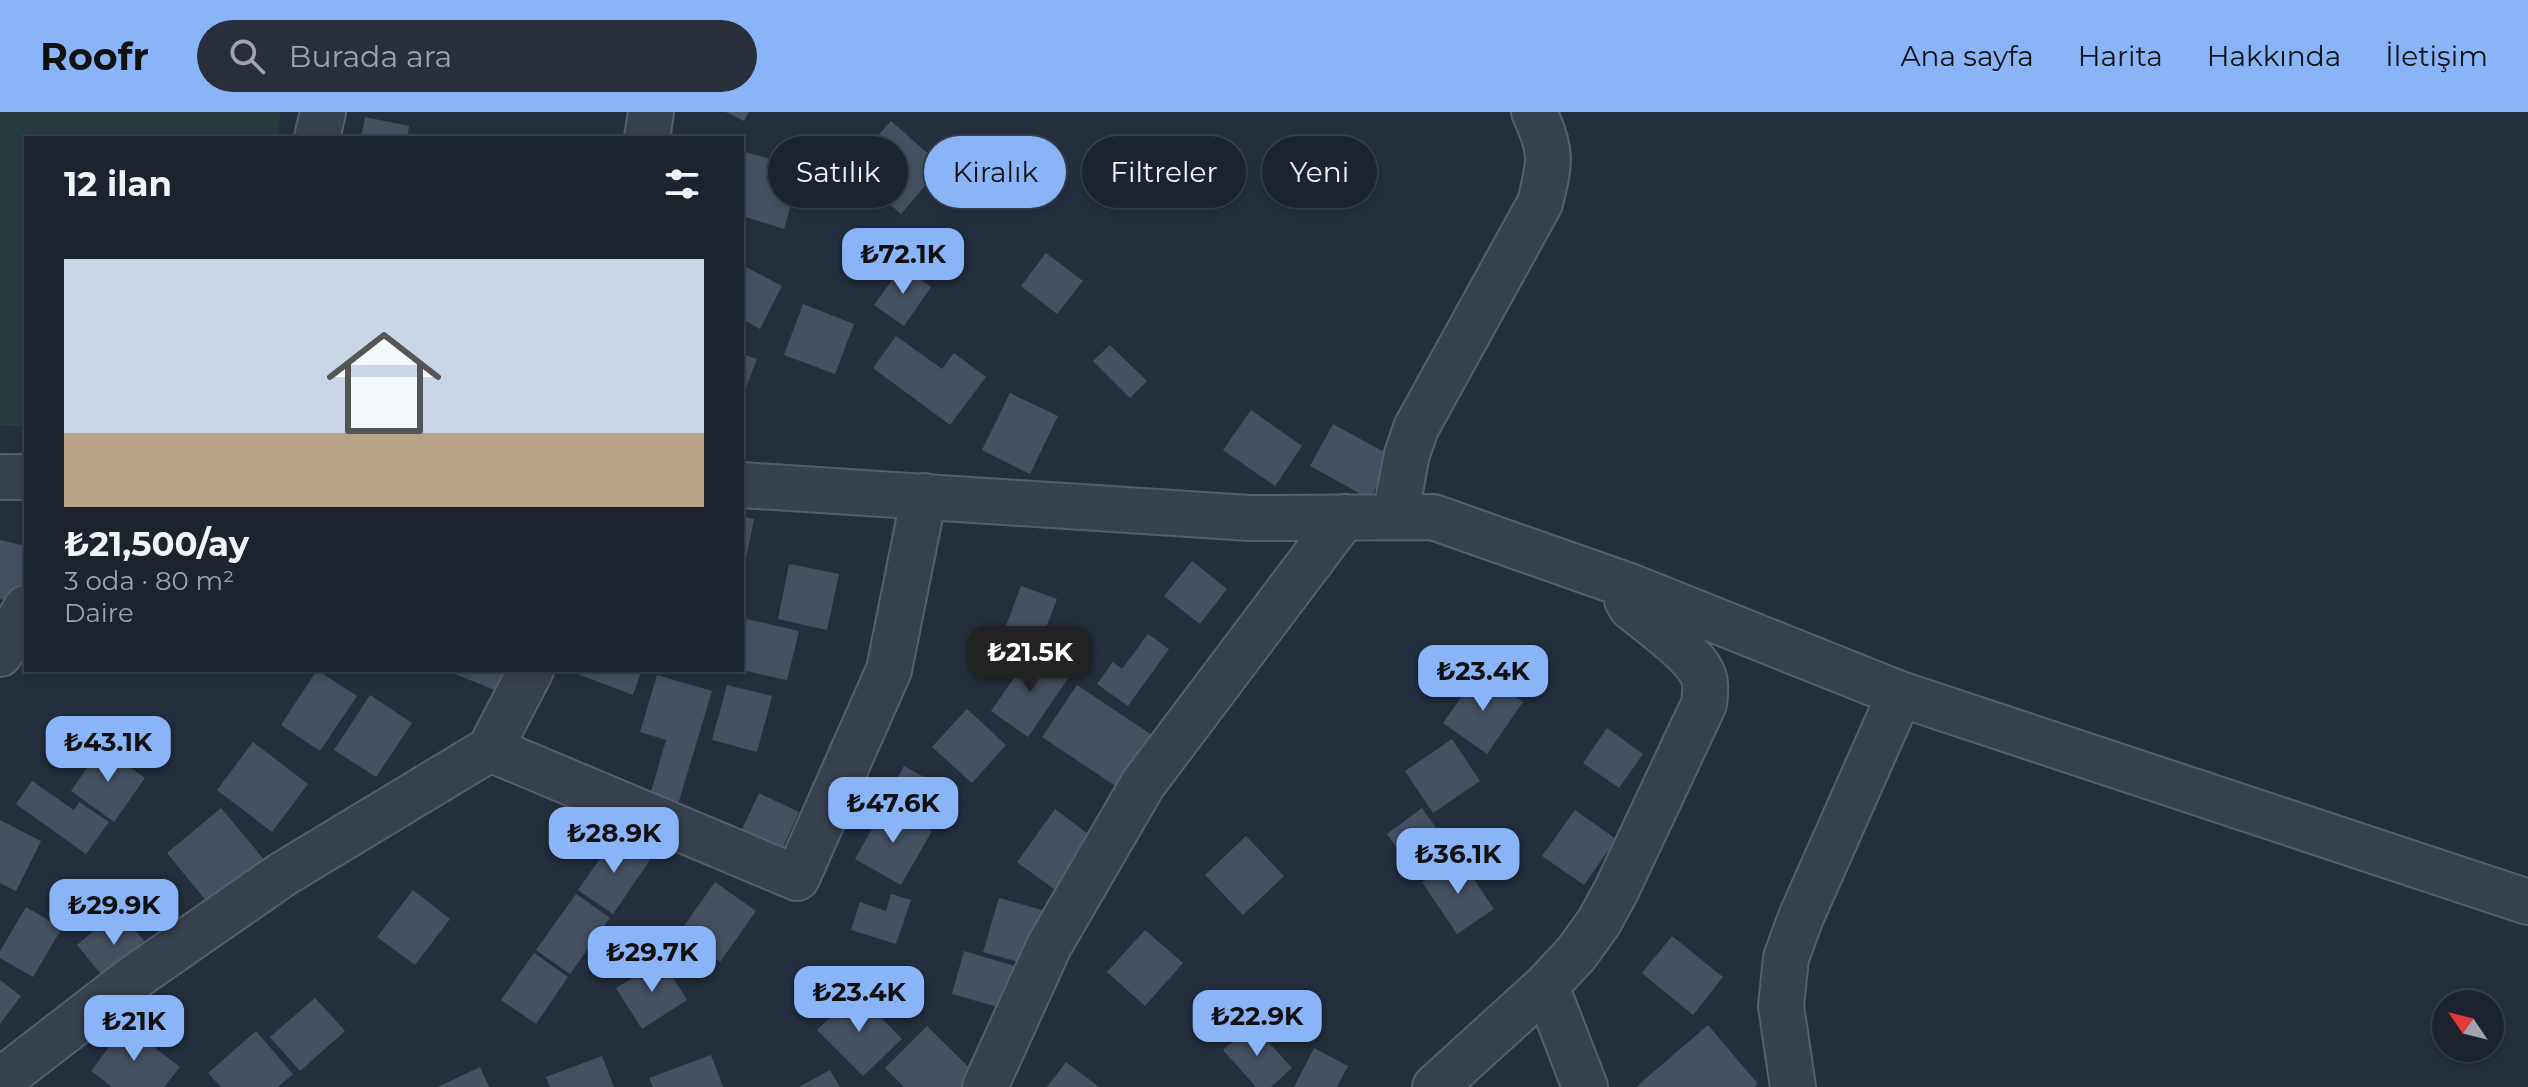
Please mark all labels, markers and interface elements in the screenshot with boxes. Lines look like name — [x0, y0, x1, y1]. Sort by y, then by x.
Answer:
search box — [197, 20, 757, 92]
text: Roofr — [40, 33, 149, 80]
icon: search — [225, 34, 269, 78]
text: Burada ara — [289, 38, 452, 75]
text: Ana sayfa — [1900, 39, 2034, 73]
text: Harita — [2078, 39, 2163, 73]
text: Hakkında — [2207, 39, 2341, 73]
text: İletişim — [2385, 39, 2488, 73]
chip: Satılık — [768, 136, 908, 208]
chip: Kiralık — [924, 136, 1066, 208]
chip: Filtreler — [1082, 136, 1246, 208]
chip: Yeni — [1262, 136, 1377, 208]
icon: filters — [660, 162, 704, 206]
text: 12 ilan — [64, 163, 172, 205]
pin: ₺72.1K — [838, 228, 968, 296]
text: ₺72.1K — [860, 238, 946, 270]
icon: home — [312, 311, 456, 455]
text: ₺21,500/ay — [64, 523, 249, 565]
text: 3 oda · 80 m² — [64, 565, 234, 597]
text: Daire — [64, 597, 134, 629]
pin: ₺21.5K — [965, 626, 1095, 694]
text: ₺21.5K — [987, 636, 1073, 668]
pin: ₺23.4K — [1418, 645, 1548, 713]
text: ₺23.4K — [1436, 655, 1530, 687]
pin: ₺43.1K — [43, 716, 173, 784]
text: ₺43.1K — [64, 726, 152, 758]
pin: ₺47.6K — [828, 777, 958, 845]
text: ₺47.6K — [846, 787, 940, 819]
pin: ₺28.9K — [549, 807, 679, 875]
text: ₺28.9K — [567, 817, 661, 849]
pin: ₺36.1K — [1393, 828, 1523, 896]
text: ₺36.1K — [1414, 838, 1502, 870]
pin: ₺29.9K — [49, 879, 179, 947]
text: ₺29.9K — [67, 889, 161, 921]
pin: ₺29.7K — [587, 926, 717, 994]
text: ₺29.7K — [606, 936, 698, 968]
pin: ₺23.4K — [794, 966, 924, 1034]
text: ₺23.4K — [812, 976, 906, 1008]
pin: ₺22.9K — [1192, 990, 1322, 1058]
north arrow — [2432, 990, 2504, 1062]
map controls — [2432, 990, 2504, 1062]
pin: ₺21K — [87, 995, 181, 1063]
text: ₺22.9K — [1211, 1000, 1303, 1032]
text: ₺21K — [102, 1005, 166, 1037]

